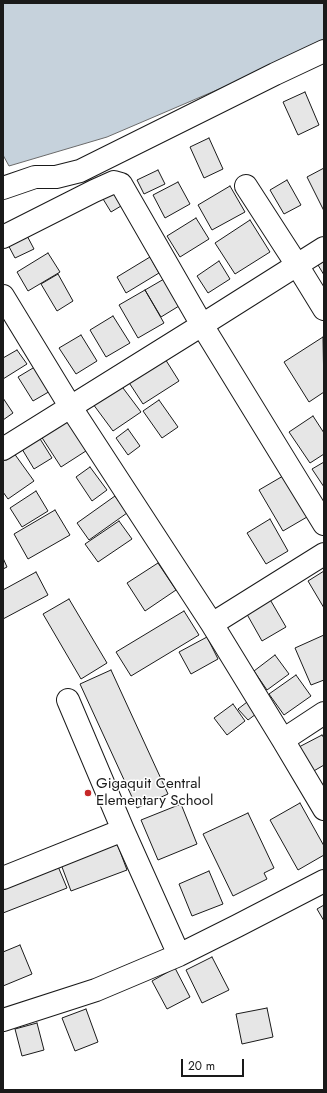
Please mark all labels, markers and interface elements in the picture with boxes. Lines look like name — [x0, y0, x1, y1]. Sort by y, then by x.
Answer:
place label: Gigaquit Central Elementary School — [96, 775, 213, 810]
marker: Gigaquit Central Elementary School — [83, 788, 93, 798]
scale bar — [183, 1051, 246, 1077]
text: 20 m — [188, 1057, 215, 1075]

